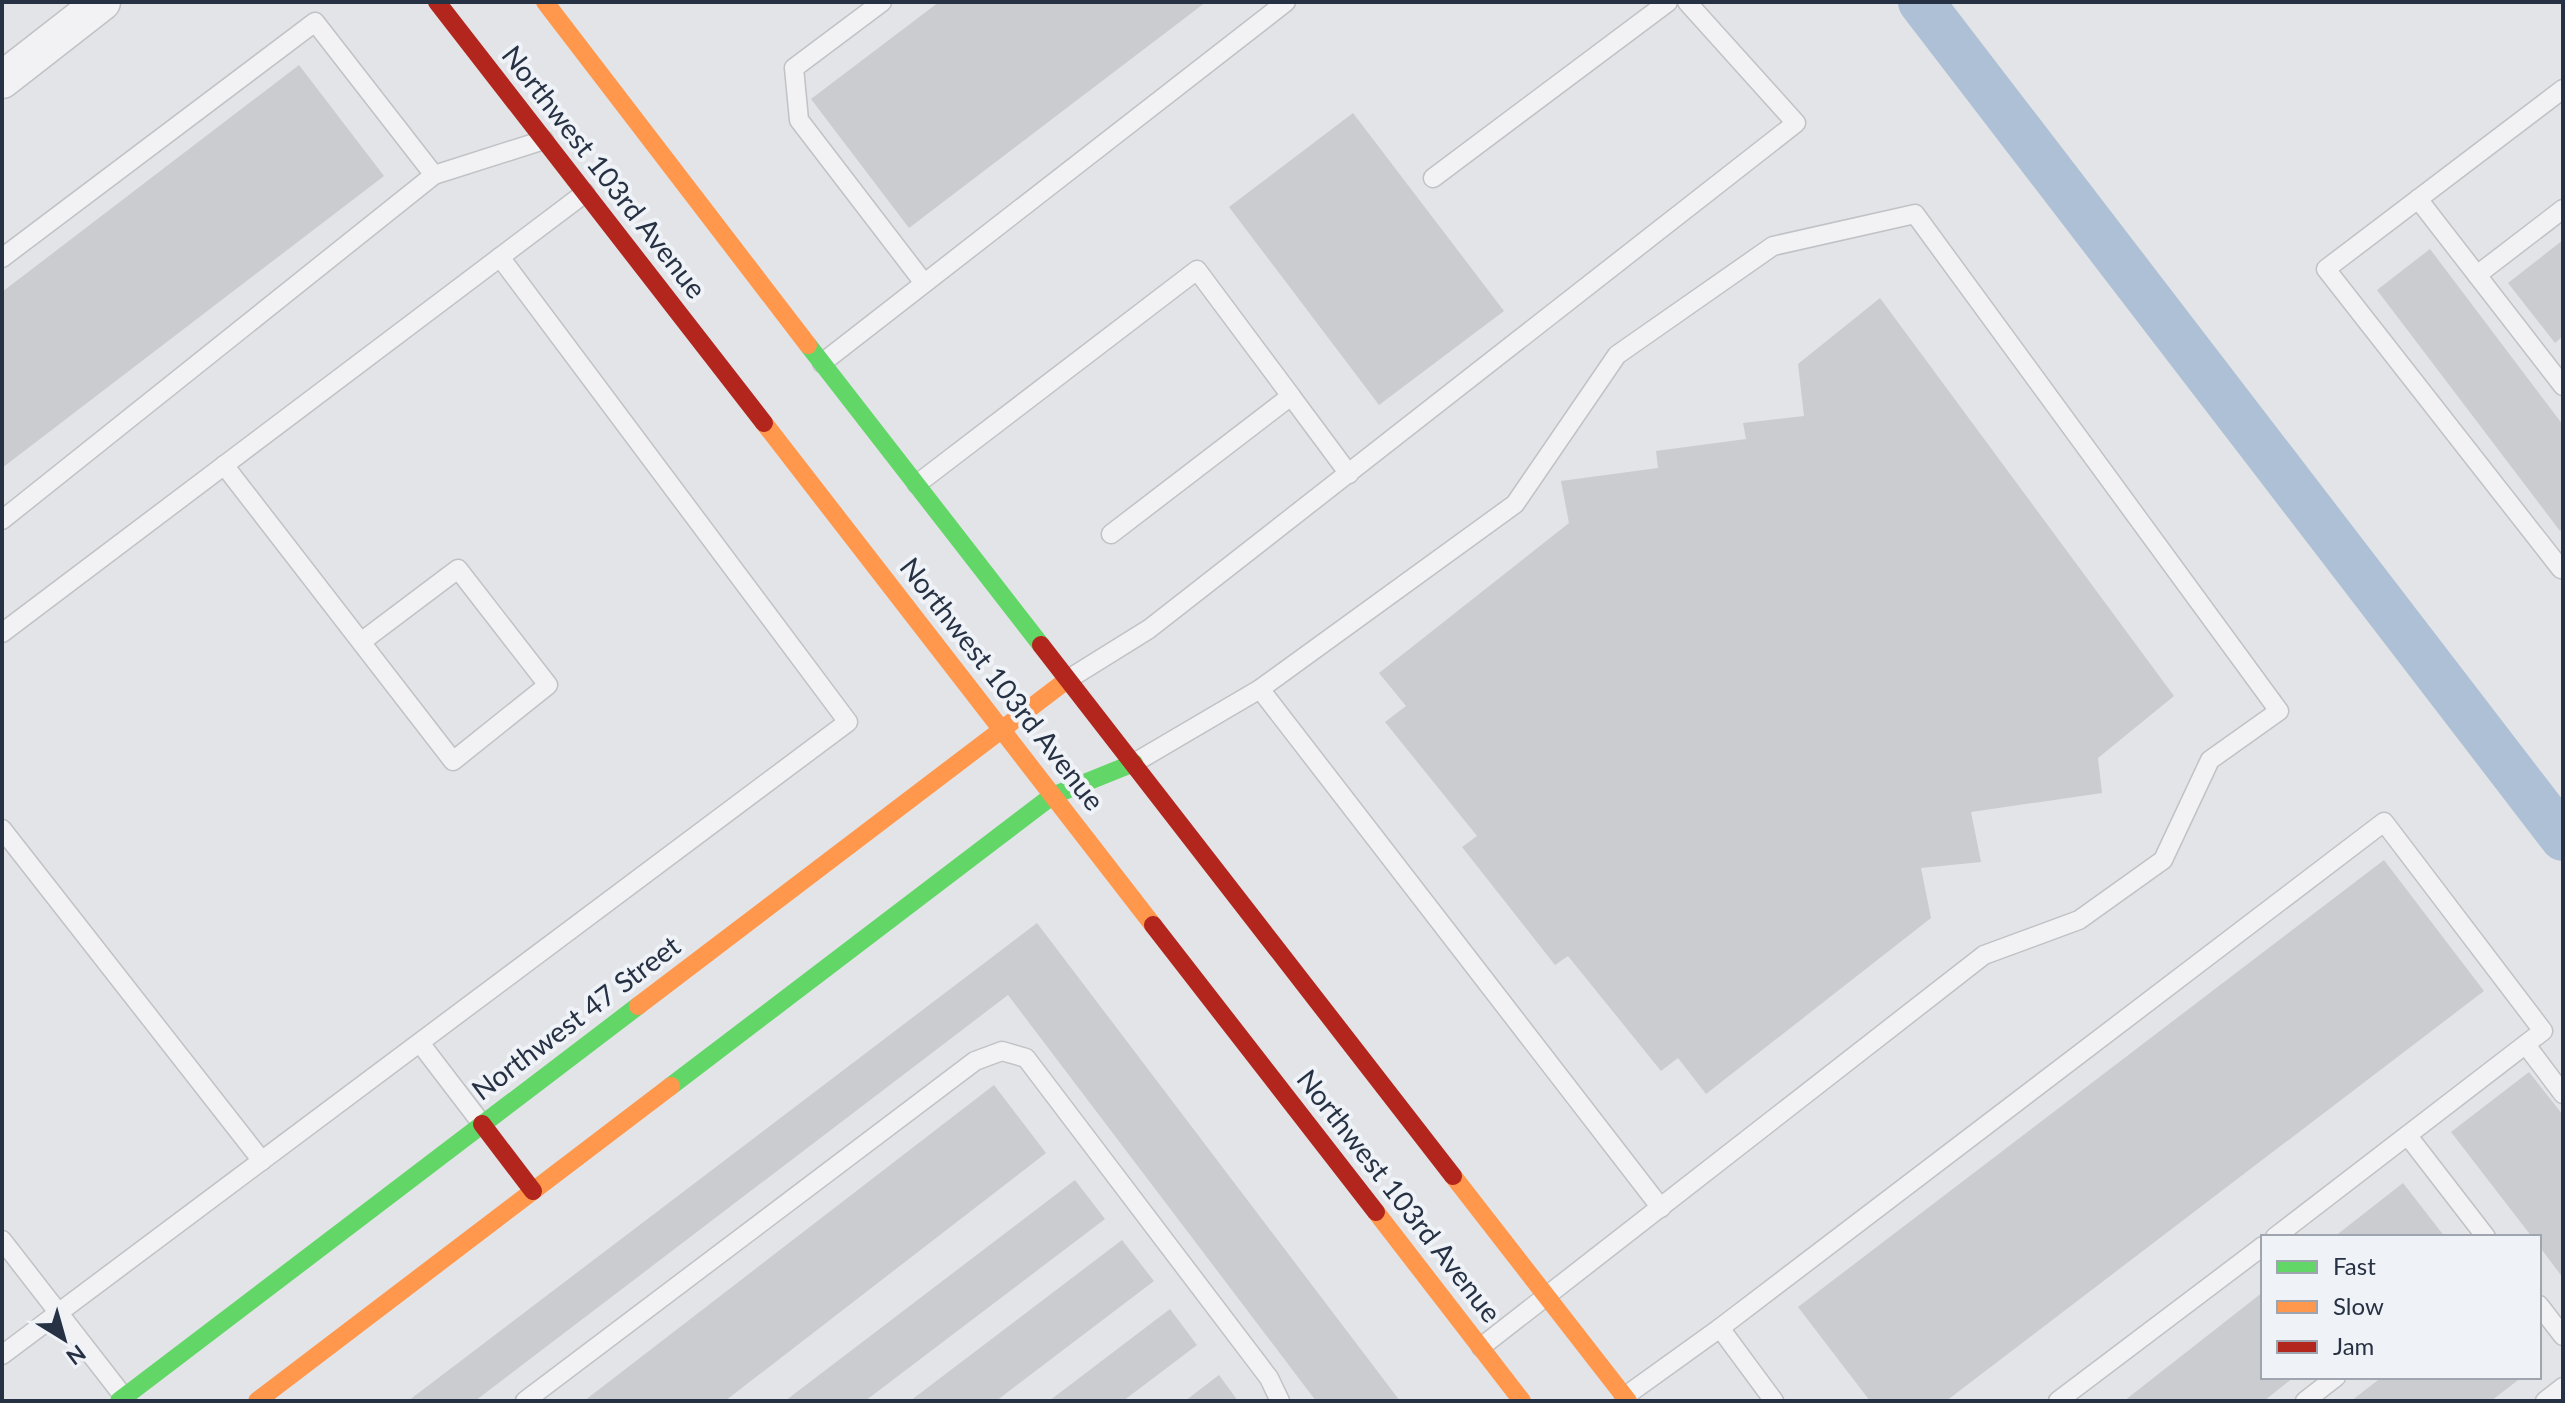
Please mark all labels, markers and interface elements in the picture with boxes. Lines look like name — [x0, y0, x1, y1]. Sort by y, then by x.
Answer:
street label: Northwest 103rd Avenue — [496, 38, 714, 305]
street label: Northwest 103rd Avenue — [894, 550, 1112, 817]
street label: Northwest 47 Street — [465, 928, 686, 1107]
street label: Northwest 103rd Avenue — [1291, 1062, 1509, 1329]
legend — [2261, 1235, 2541, 1379]
text: Fast — [2333, 1251, 2376, 1280]
text: Slow — [2333, 1291, 2384, 1320]
north arrow — [24, 1299, 104, 1379]
text: Jam — [2333, 1331, 2374, 1360]
text: N — [61, 1339, 91, 1371]

